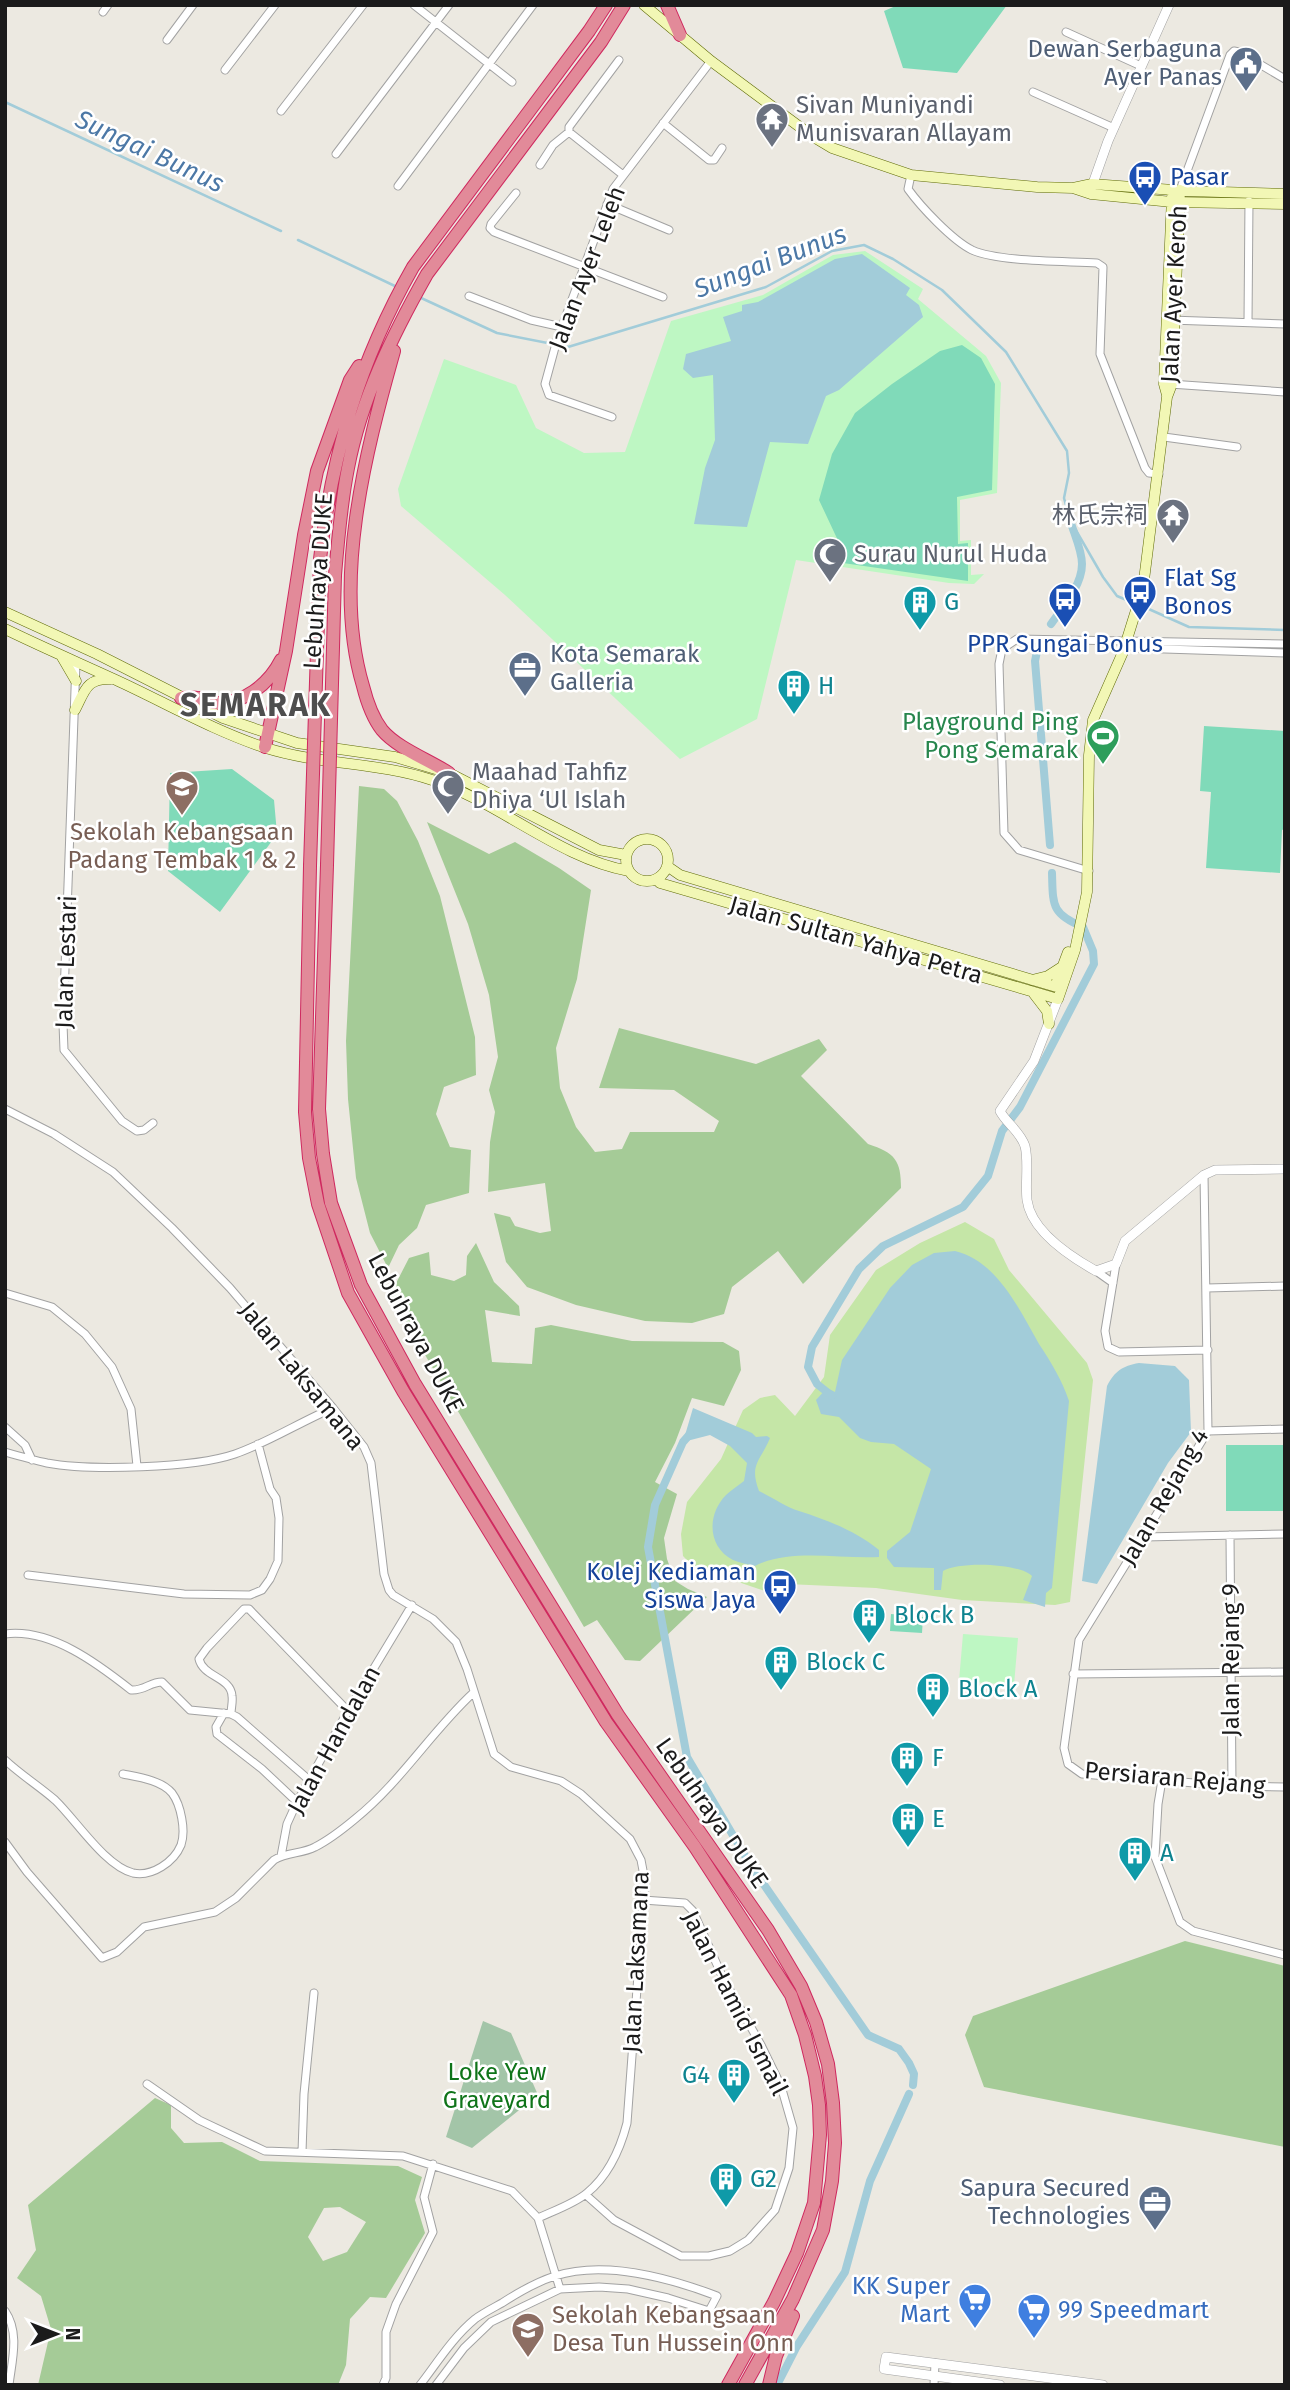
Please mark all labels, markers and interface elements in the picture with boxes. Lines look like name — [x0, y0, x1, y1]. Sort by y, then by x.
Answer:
place label: Dewan Serbaguna Ayer Panas — [1027, 35, 1222, 91]
public building icon: Dewan Serbaguna Ayer Panas — [1227, 44, 1265, 93]
place label: Sivan Muniyandi Munisvaran Allayam — [796, 91, 1012, 147]
temple icon: Sivan Muniyandi Munisvaran Allayam — [753, 100, 791, 149]
water label: Sungai Bunus — [70, 103, 229, 199]
bus stop icon: Pasar — [1126, 158, 1164, 207]
place label: Pasar — [1170, 163, 1229, 191]
street label: Jalan Ayer Leleh — [543, 182, 631, 354]
street label: Jalan Ayer Keroh — [1155, 204, 1193, 384]
water label: Sungai Bunus — [689, 218, 851, 305]
street label: Lebuhraya DUKE — [298, 492, 338, 670]
temple icon: 林氏宗祠 — [1154, 496, 1192, 545]
place label: 林氏宗祠 — [1052, 501, 1148, 529]
mosque icon: Surau Nurul Huda — [811, 535, 849, 584]
place label: Surau Nurul Huda — [854, 540, 1048, 568]
place label: Flat Sg Bonos — [1164, 564, 1237, 620]
bus stop icon: Flat Sg Bonos — [1121, 573, 1159, 622]
bus stop icon: PPR Sungai Bonus — [1046, 580, 1084, 629]
building icon: G — [901, 583, 939, 632]
place label: G — [944, 588, 959, 616]
place label: PPR Sungai Bonus — [967, 630, 1163, 658]
place label: Kota Semarak Galleria — [550, 640, 700, 696]
office icon: Kota Semarak Galleria — [506, 649, 544, 698]
building icon: H — [775, 667, 813, 716]
place label: H — [818, 672, 834, 700]
district label: SEMARAK — [180, 686, 332, 724]
place label: Playground Ping Pong Semarak — [902, 708, 1079, 764]
sports icon: Playground Ping Pong Semarak — [1084, 717, 1122, 766]
place label: Maahad Tahfiz Dhiya ‘Ul Islah — [472, 758, 627, 814]
mosque icon: Maahad Tahfiz Dhiya ‘Ul Islah — [429, 767, 467, 816]
school or university icon: Sekolah Kebangsaan Padang Tembak 1 & 2 — [163, 768, 201, 817]
place label: Sekolah Kebangsaan Padang Tembak 1 & 2 — [68, 818, 296, 874]
street label: Jalan Sultan Yahya Petra — [726, 890, 986, 990]
street label: Jalan Lestari — [50, 895, 82, 1029]
street label: Lebuhraya DUKE — [362, 1248, 470, 1418]
street label: Jalan Laksamana — [234, 1296, 370, 1456]
street label: Jalan Rejang 4 — [1114, 1423, 1215, 1570]
place label: Kolej Kediaman Siswa Jaya — [586, 1558, 756, 1614]
bus stop icon: Kolej Kediaman Siswa Jaya — [761, 1567, 799, 1616]
street label: Jalan Rejang 9 — [1217, 1583, 1245, 1737]
building icon: Block B — [850, 1596, 888, 1645]
place label: Block B — [894, 1601, 974, 1629]
building icon: Block C — [762, 1643, 800, 1692]
place label: Block C — [806, 1648, 885, 1676]
street label: Jalan Handalan — [282, 1661, 386, 1819]
building icon: Block A — [914, 1670, 952, 1719]
place label: Block A — [958, 1675, 1038, 1703]
street label: Lebuhraya DUKE — [650, 1732, 774, 1894]
building icon: F — [888, 1739, 926, 1788]
place label: F — [932, 1744, 944, 1772]
street label: Persiaran Rejang — [1083, 1756, 1267, 1800]
building icon: E — [889, 1800, 927, 1849]
place label: E — [932, 1805, 945, 1833]
building icon: A — [1116, 1834, 1154, 1883]
place label: A — [1160, 1839, 1174, 1867]
street label: Jalan Laksamana — [617, 1870, 655, 2054]
street label: Jalan Hamid Ismail — [676, 1906, 794, 2100]
building icon: G4 — [715, 2056, 753, 2105]
park label: Loke Yew Graveyard — [443, 2058, 551, 2114]
place label: G4 — [682, 2061, 710, 2089]
building icon: G2 — [707, 2160, 745, 2209]
place label: G2 — [750, 2165, 777, 2193]
place label: Sapura Secured Technologies — [960, 2174, 1130, 2230]
office icon: Sapura Secured Technologies — [1136, 2183, 1174, 2232]
place label: KK Super Mart — [852, 2272, 951, 2328]
supermarket icon: KK Super Mart — [956, 2281, 994, 2330]
supermarket icon: 99 Speedmart — [1015, 2291, 1053, 2340]
place label: 99 Speedmart — [1058, 2296, 1209, 2324]
north arrow — [21, 2299, 91, 2369]
place label: Sekolah Kebangsaan Desa Tun Hussein Onn — [552, 2301, 794, 2357]
school or university icon: Sekolah Kebangsaan Desa Tun Hussein Onn — [509, 2310, 547, 2359]
text: N — [61, 2328, 84, 2340]

